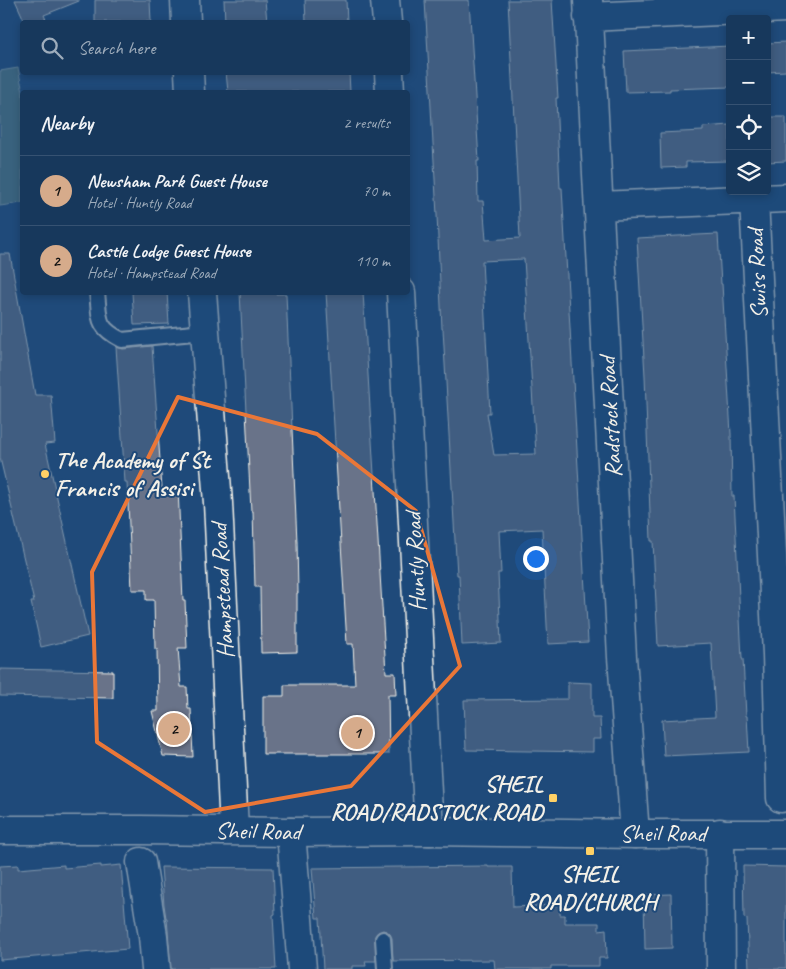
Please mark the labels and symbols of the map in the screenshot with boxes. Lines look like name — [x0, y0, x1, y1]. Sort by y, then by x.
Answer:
street label: Swiss Road — [739, 225, 774, 320]
street label: Radstock Road — [592, 352, 628, 478]
place label: The Academy of St Francis of Assisi — [55, 445, 213, 503]
marker: The Academy of St Francis of Assisi — [39, 468, 51, 480]
street label: Huntly Road — [397, 508, 433, 612]
street label: Hampstead Road — [203, 519, 241, 660]
your location — [523, 546, 549, 572]
pin: 2 — [158, 710, 190, 748]
pin: 1 — [341, 714, 373, 752]
place label: SHEIL ROAD/RADSTOCK ROAD — [330, 769, 545, 827]
marker: SHEIL ROAD/RADSTOCK ROAD — [547, 792, 559, 804]
street label: Sheil Road — [215, 815, 305, 847]
street label: Sheil Road — [620, 818, 709, 848]
marker: SHEIL ROAD/CHURCH — [584, 845, 596, 857]
place label: SHEIL ROAD/CHURCH — [524, 859, 660, 917]

